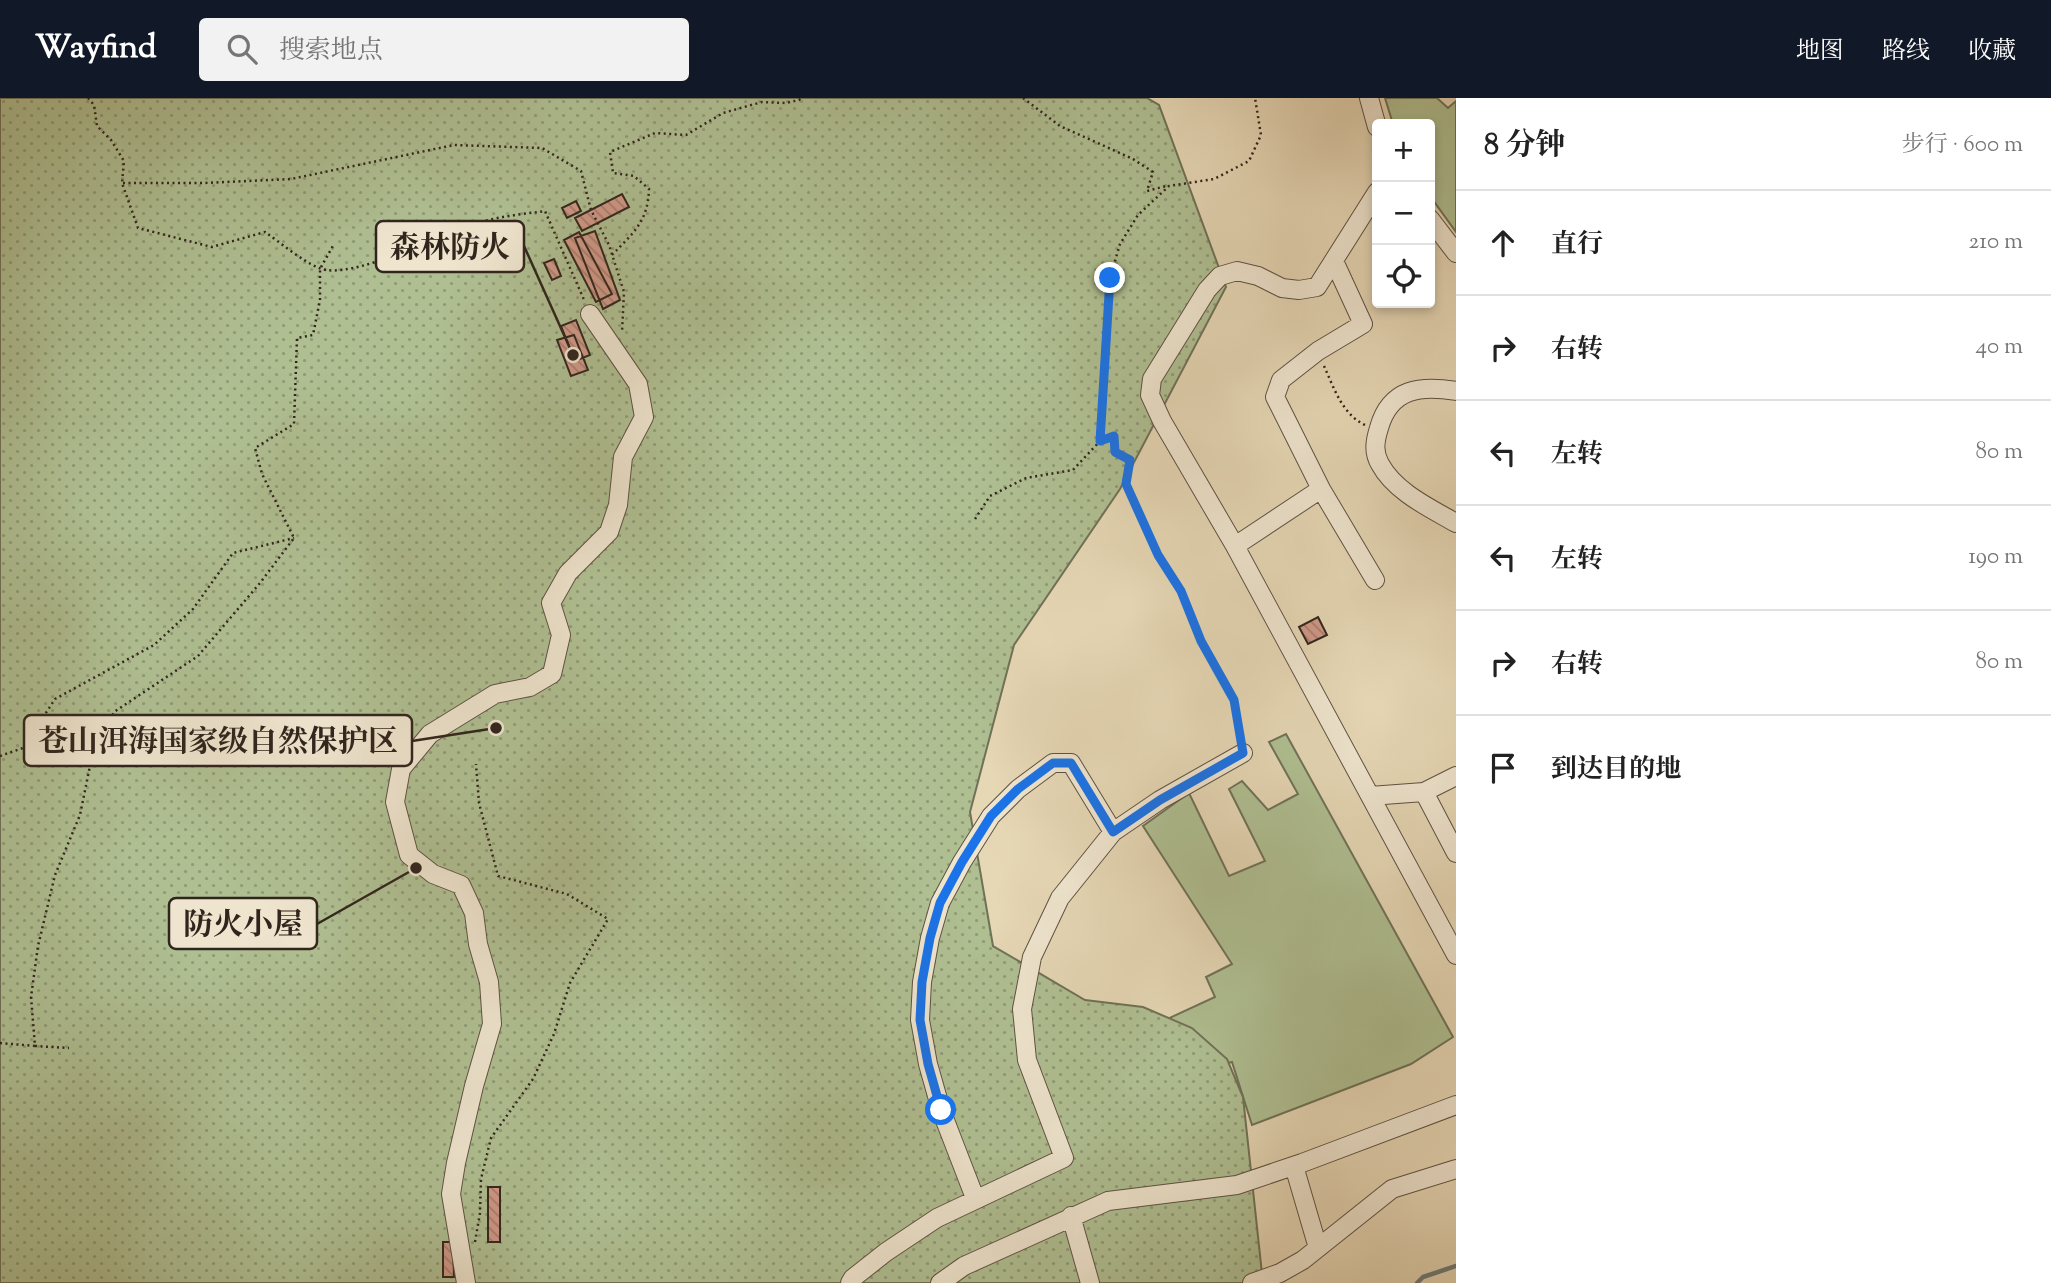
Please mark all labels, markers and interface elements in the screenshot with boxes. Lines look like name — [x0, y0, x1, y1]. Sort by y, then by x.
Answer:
search box — [199, 18, 689, 81]
text: Wayfind — [35, 25, 157, 73]
icon: search — [223, 30, 261, 68]
text: 搜索地点 — [279, 33, 383, 70]
text: 地图 — [1796, 35, 1844, 69]
text: 路线 — [1882, 35, 1930, 69]
text: 收藏 — [1968, 35, 2016, 69]
map controls — [1372, 119, 1435, 308]
button: + — [1372, 119, 1435, 182]
text: 8 分钟 — [1484, 125, 1565, 168]
text: 步行 · 600 m — [1902, 129, 2023, 162]
button: − — [1372, 182, 1435, 245]
callout: 森林防火 — [376, 221, 524, 272]
icon: ahead — [1484, 224, 1522, 262]
text: 210 m — [1969, 226, 2023, 259]
text: 直行 — [1551, 227, 1603, 264]
text: 森林防火 — [390, 228, 510, 271]
button: locate — [1372, 245, 1435, 308]
route end — [1094, 262, 1125, 293]
icon: right — [1484, 329, 1522, 367]
text: 40 m — [1976, 331, 2023, 364]
text: 右转 — [1551, 332, 1603, 369]
icon: left — [1484, 434, 1522, 472]
text: 80 m — [1975, 436, 2023, 469]
text: 左转 — [1551, 437, 1603, 474]
icon: left — [1484, 539, 1522, 577]
text: 190 m — [1968, 541, 2023, 574]
text: 左转 — [1551, 542, 1603, 579]
icon: right — [1484, 644, 1522, 682]
text: 80 m — [1975, 646, 2023, 679]
text: 右转 — [1551, 647, 1603, 684]
callout: 苍山洱海国家级自然保护区 — [24, 715, 412, 766]
text: 苍山洱海国家级自然保护区 — [38, 722, 398, 765]
icon: arrive — [1484, 749, 1522, 787]
text: 到达目的地 — [1551, 752, 1681, 789]
callout: 防火小屋 — [169, 898, 317, 949]
text: 防火小屋 — [183, 905, 303, 948]
route start — [925, 1094, 956, 1125]

